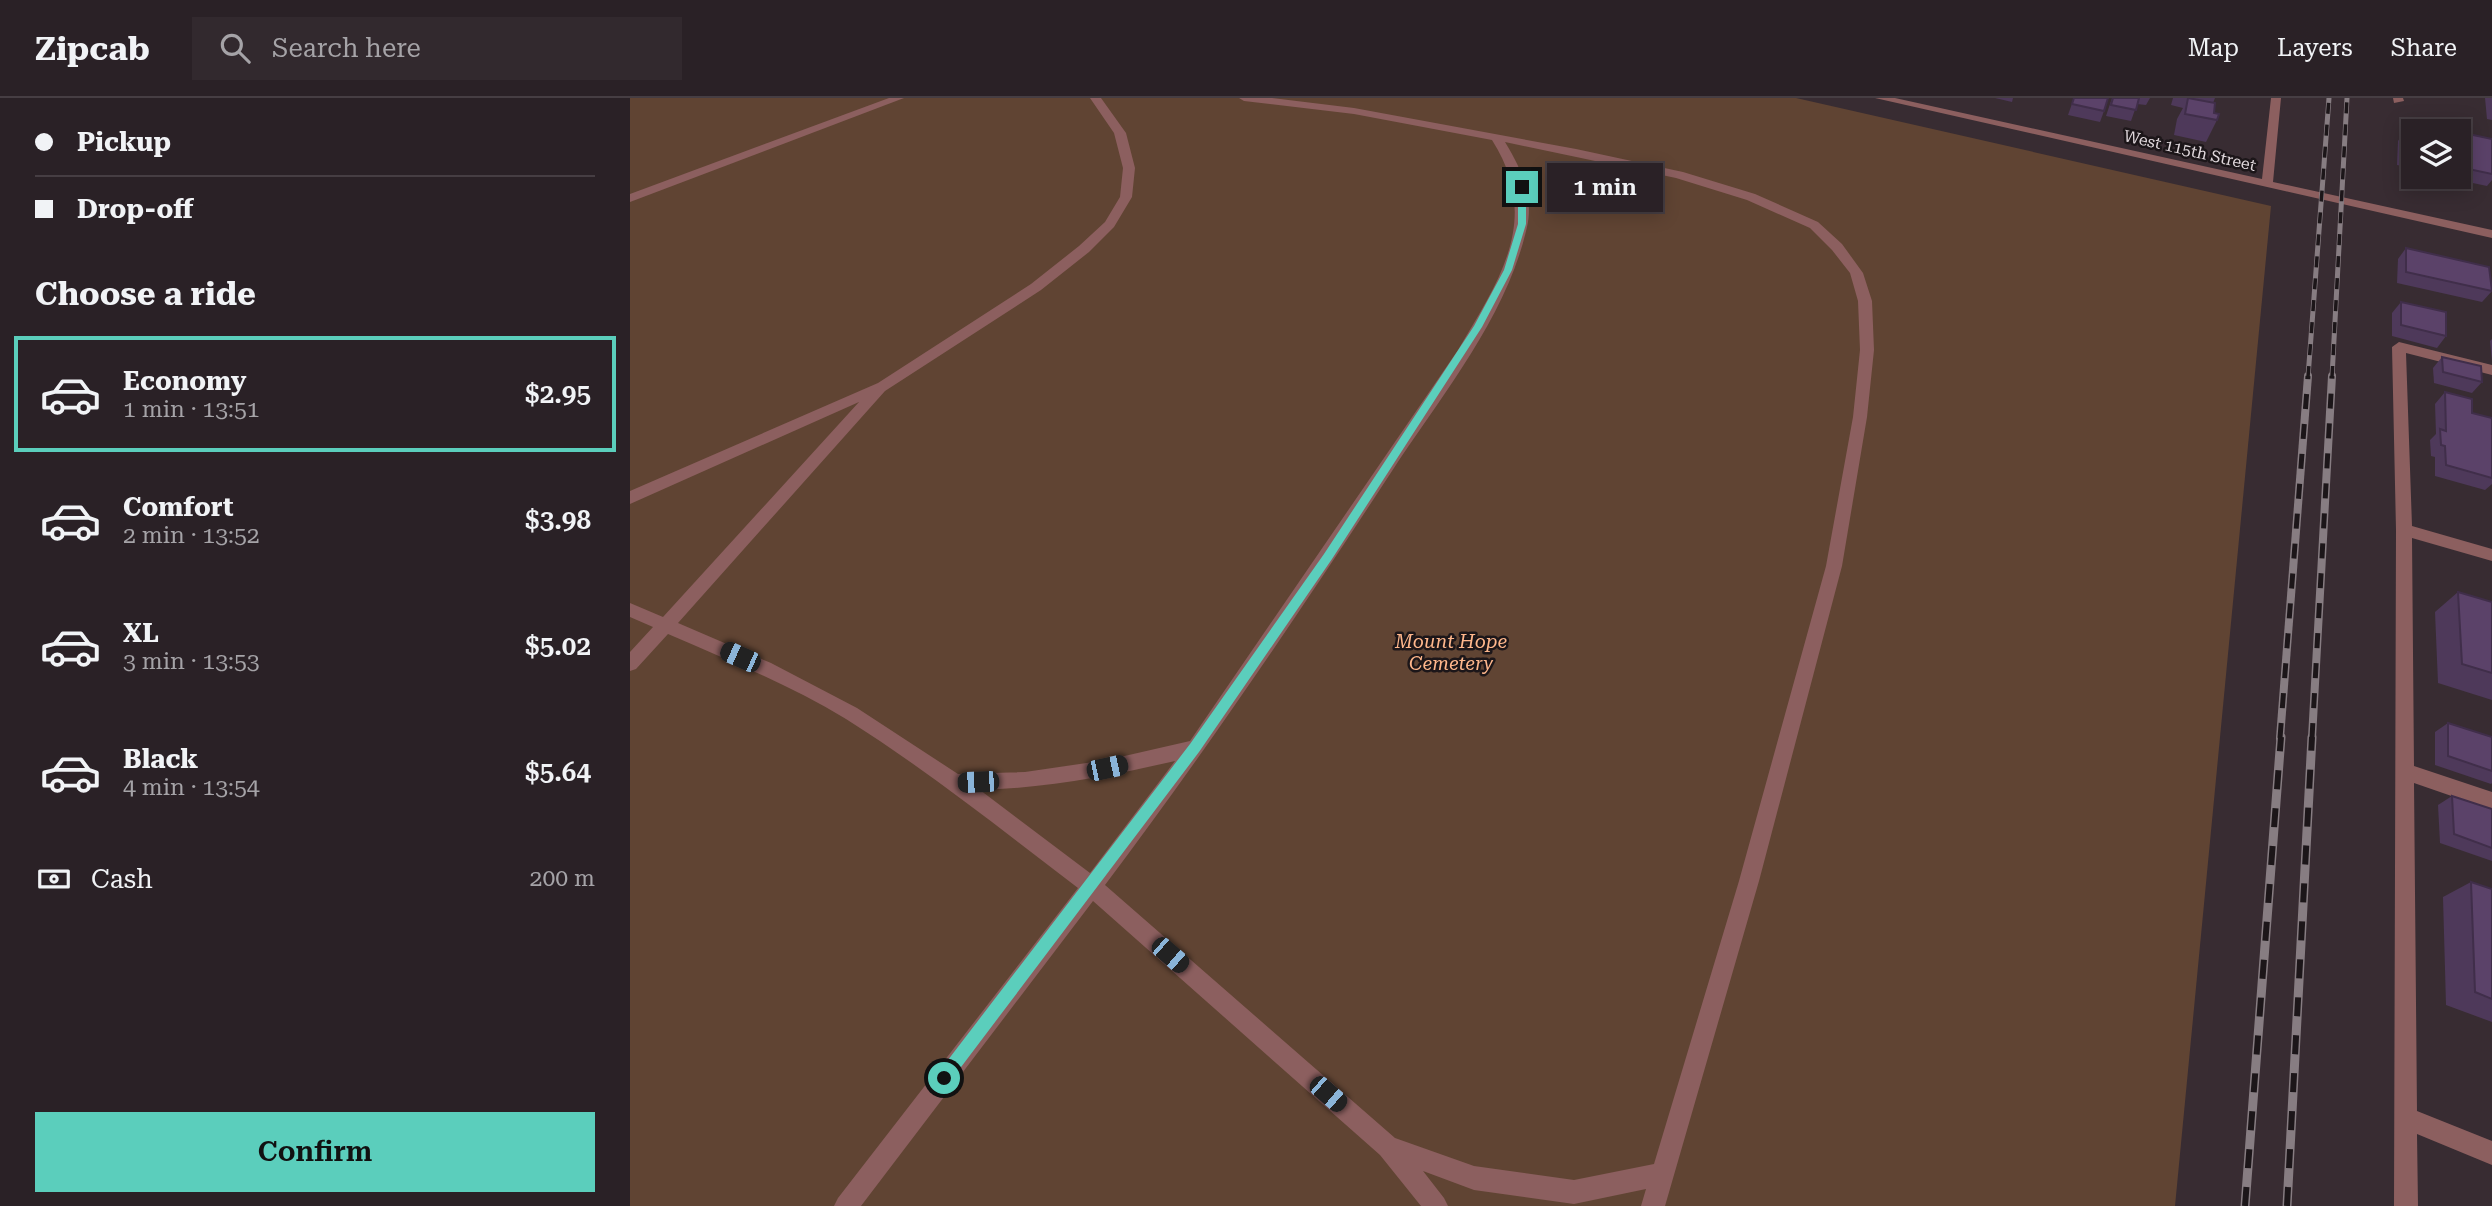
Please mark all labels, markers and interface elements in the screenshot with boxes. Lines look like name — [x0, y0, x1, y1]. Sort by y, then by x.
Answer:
search box — [192, 17, 682, 80]
text: Zipcab — [35, 29, 150, 68]
icon: search — [216, 29, 254, 67]
text: Search here — [272, 33, 421, 63]
text: Map — [2188, 34, 2239, 62]
text: Layers — [2277, 34, 2353, 62]
text: Share — [2391, 34, 2457, 62]
map controls — [2401, 119, 2471, 189]
button: layers — [2401, 119, 2471, 189]
street label: West 115th Street — [2122, 126, 2258, 175]
text: Pickup — [77, 127, 171, 157]
callout: 1 min — [1547, 162, 1662, 212]
route end — [1506, 171, 1538, 203]
text: 1 min — [1573, 174, 1637, 201]
text: Drop-off — [77, 194, 193, 224]
text: Choose a ride — [35, 275, 256, 313]
icon: car — [39, 363, 102, 426]
text: Economy — [123, 366, 246, 396]
text: $2.95 — [525, 379, 591, 409]
text: 1 min · 13:51 — [123, 396, 260, 423]
icon: car — [39, 489, 102, 552]
text: Comfort — [123, 492, 233, 522]
text: $3.98 — [525, 505, 591, 535]
text: 2 min · 13:52 — [123, 522, 260, 549]
icon: car — [39, 615, 102, 678]
text: XL — [123, 618, 159, 648]
park label: Mount Hope Cemetery — [1394, 630, 1507, 675]
text: $5.02 — [525, 631, 591, 661]
car — [717, 639, 764, 675]
text: 3 min · 13:53 — [123, 648, 260, 675]
icon: car — [39, 741, 102, 804]
text: Black — [123, 744, 198, 774]
car — [1085, 753, 1130, 783]
text: $5.64 — [525, 757, 591, 787]
car — [957, 771, 1000, 793]
text: 4 min · 13:54 — [123, 774, 260, 801]
icon: cash — [35, 860, 73, 898]
text: Cash — [91, 864, 153, 894]
text: 200 m — [530, 865, 595, 892]
car — [1148, 933, 1193, 977]
route start — [928, 1062, 960, 1094]
car — [1306, 1072, 1351, 1116]
button: Confirm — [35, 1112, 595, 1192]

